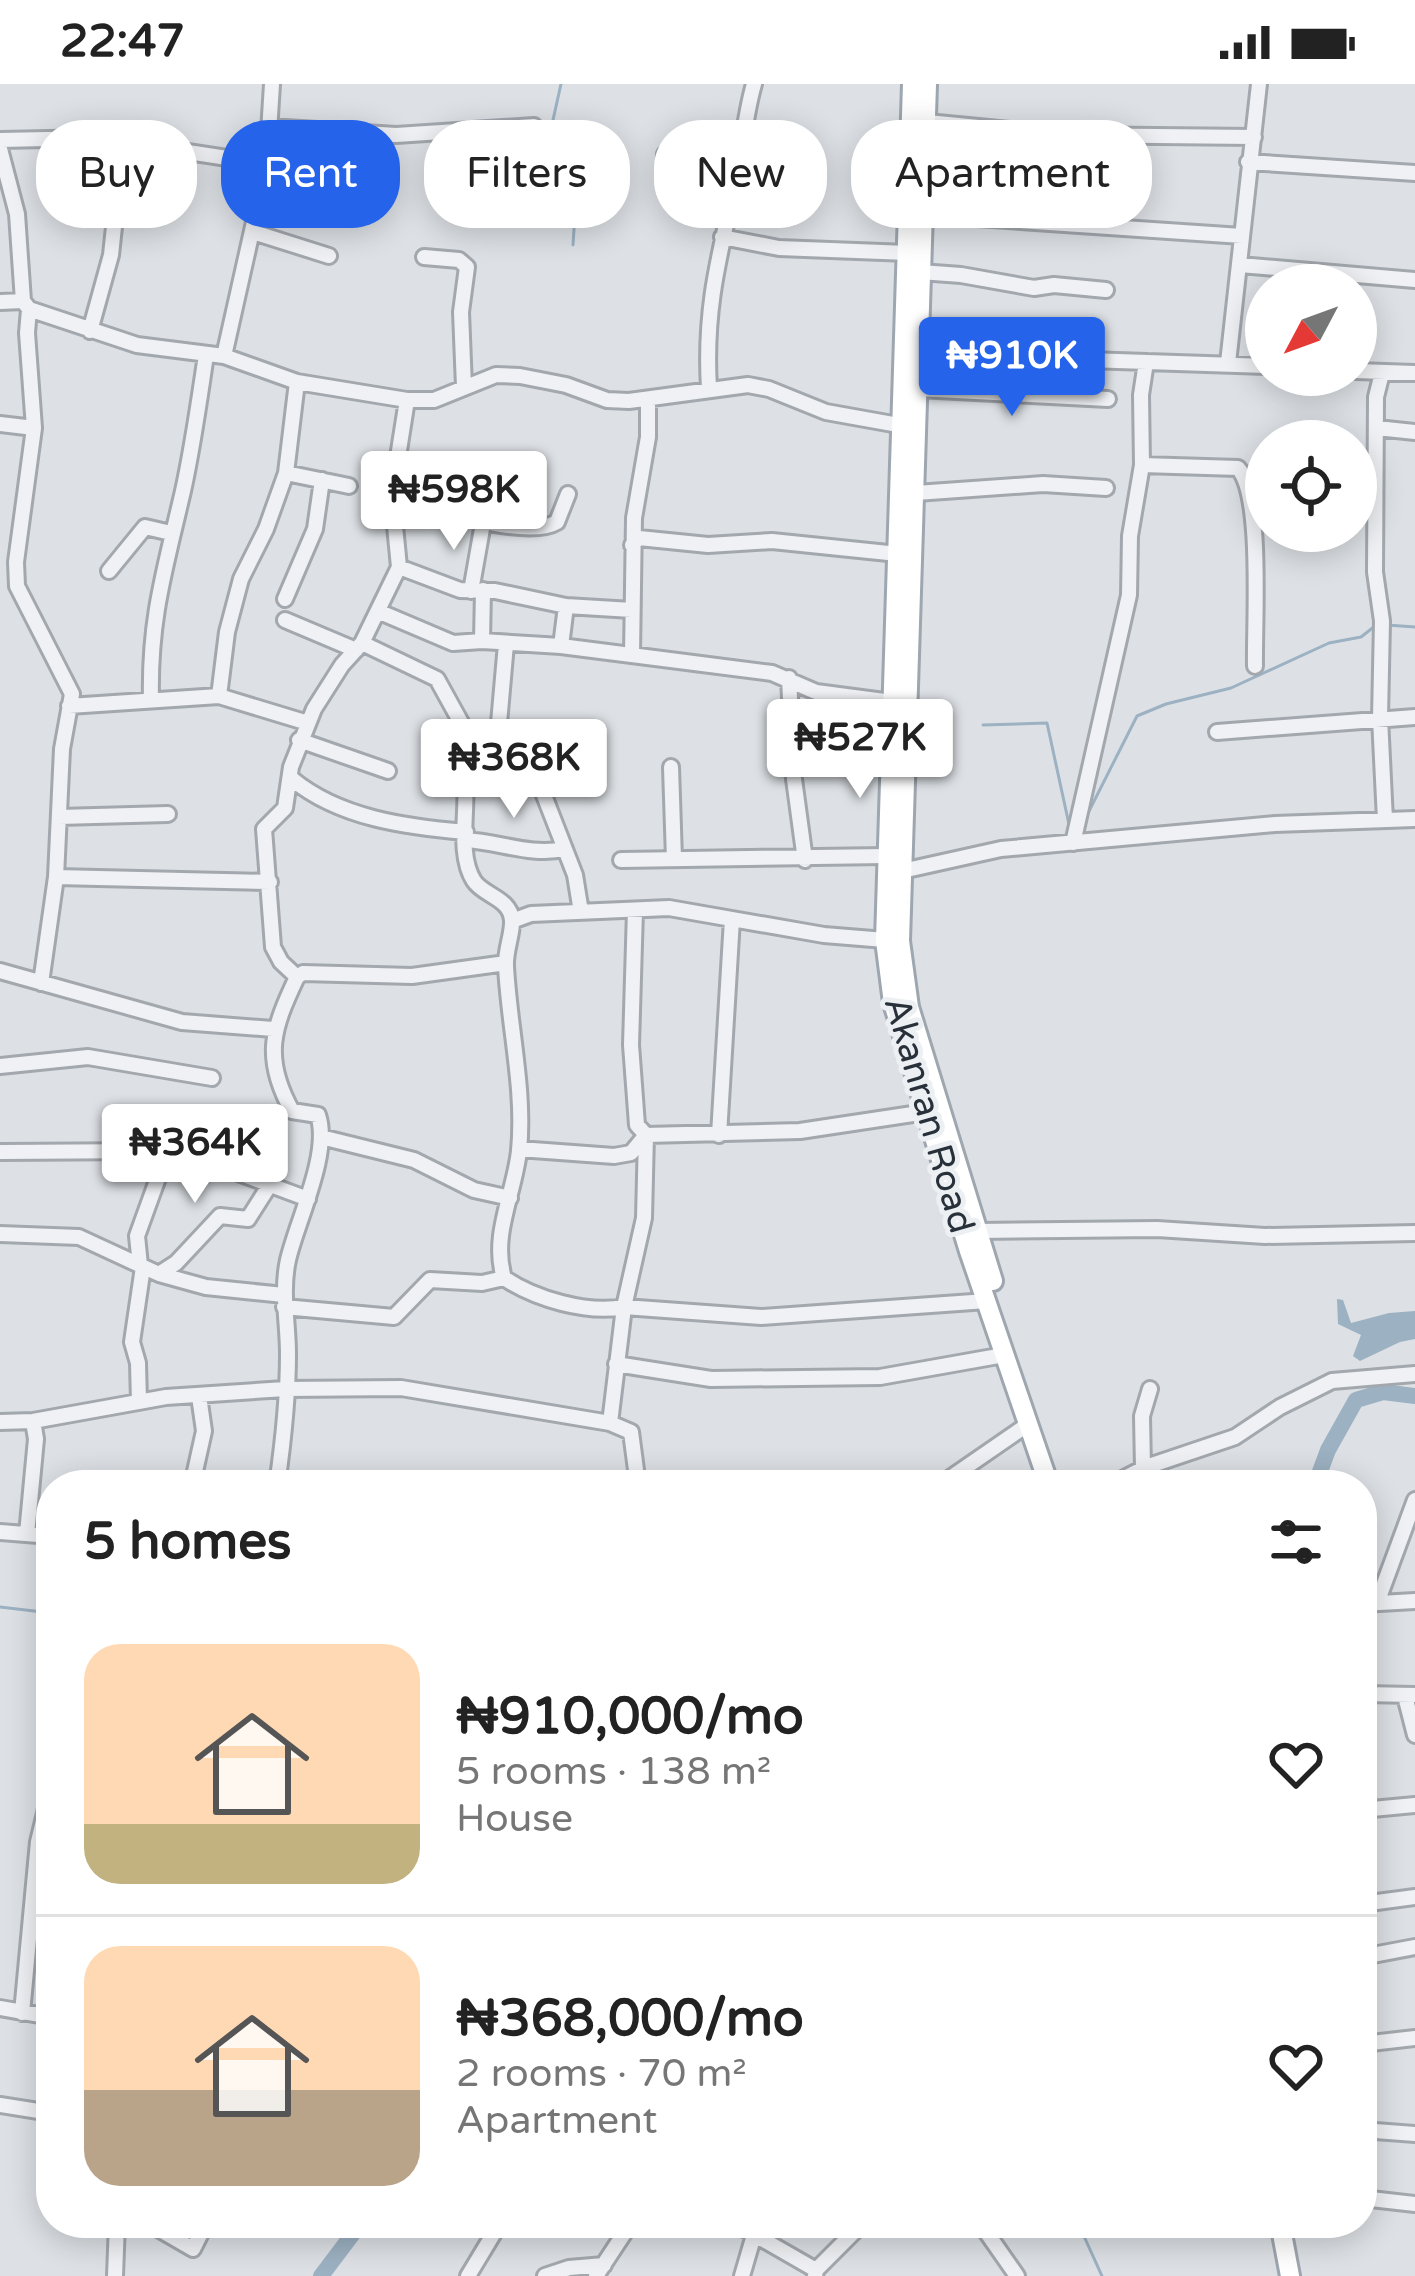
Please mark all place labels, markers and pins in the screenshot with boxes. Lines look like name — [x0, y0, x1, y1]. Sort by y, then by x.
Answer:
pin: ₦910K — [928, 317, 1096, 419]
pin: ₦598K — [370, 451, 538, 553]
pin: ₦527K — [776, 699, 944, 801]
pin: ₦368K — [430, 719, 598, 821]
pin: ₦364K — [111, 1104, 279, 1206]

